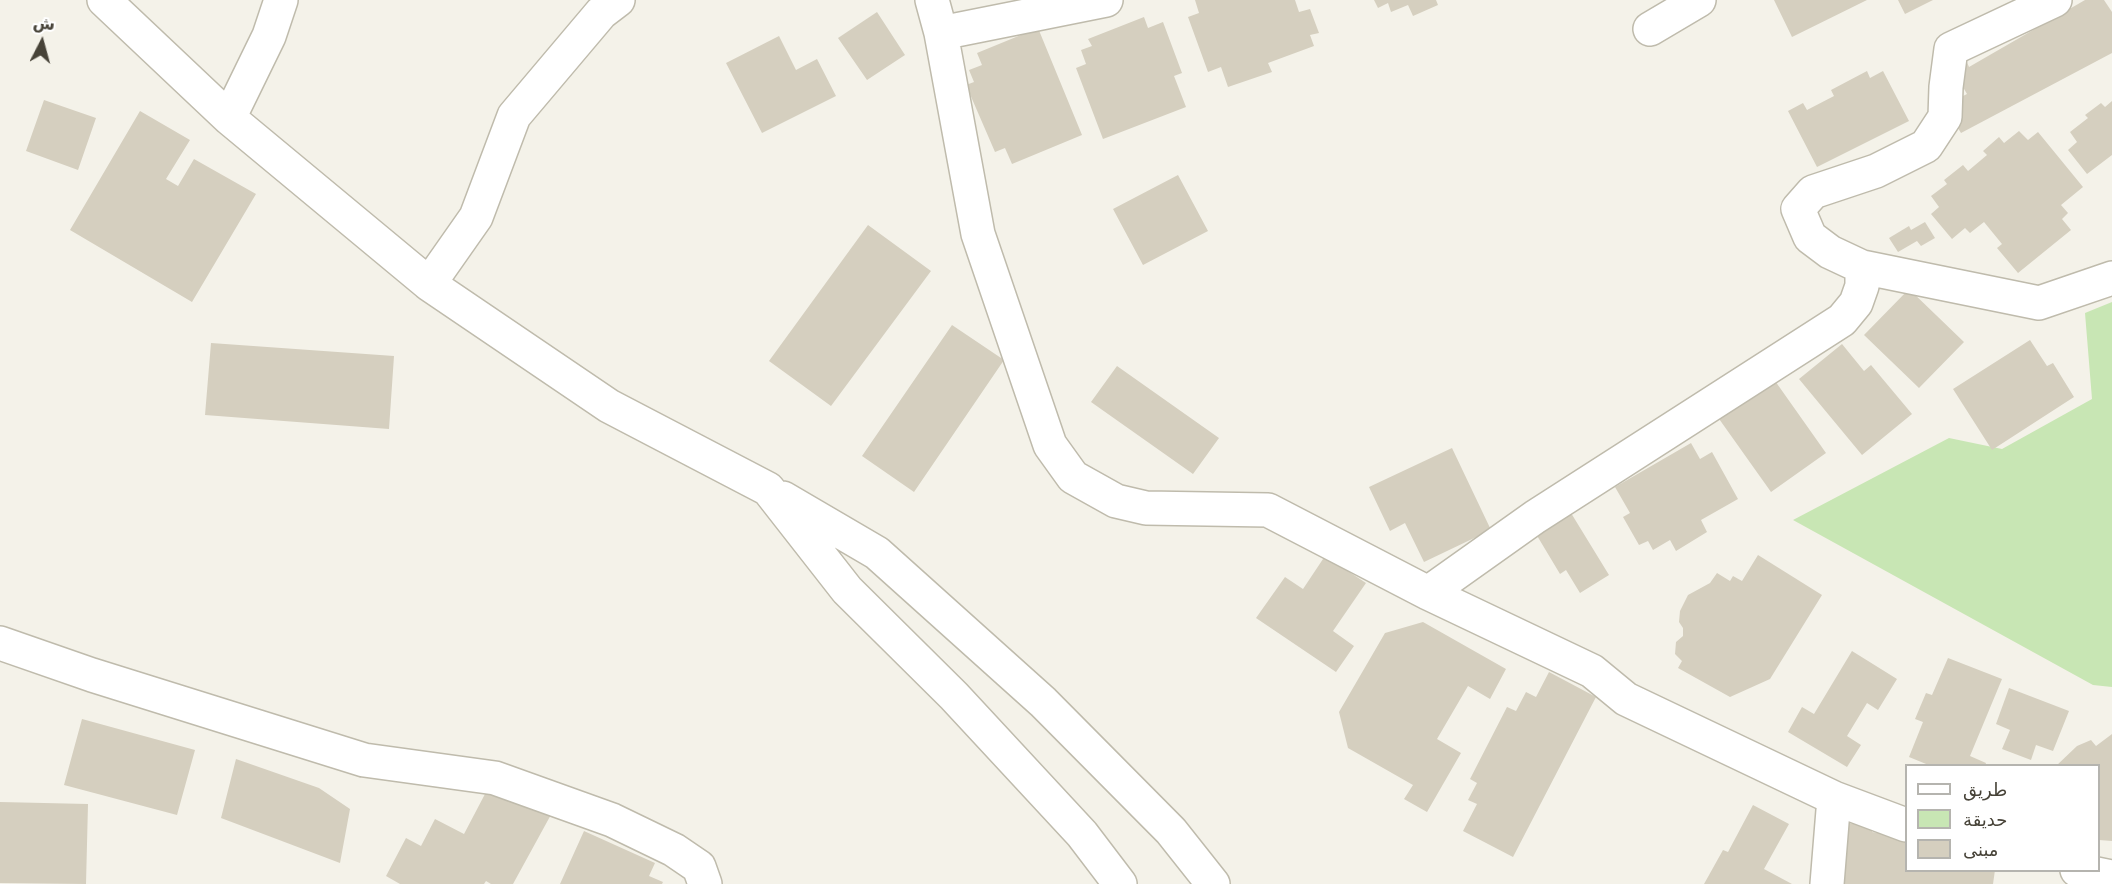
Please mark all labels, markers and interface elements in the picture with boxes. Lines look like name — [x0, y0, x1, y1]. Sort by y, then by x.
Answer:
north arrow — [12, 12, 72, 72]
text: ش — [32, 13, 56, 34]
legend — [1905, 764, 2100, 872]
text: طريق — [1963, 779, 2007, 800]
text: حديقة — [1963, 809, 2007, 830]
text: مبنى — [1963, 839, 1999, 860]

